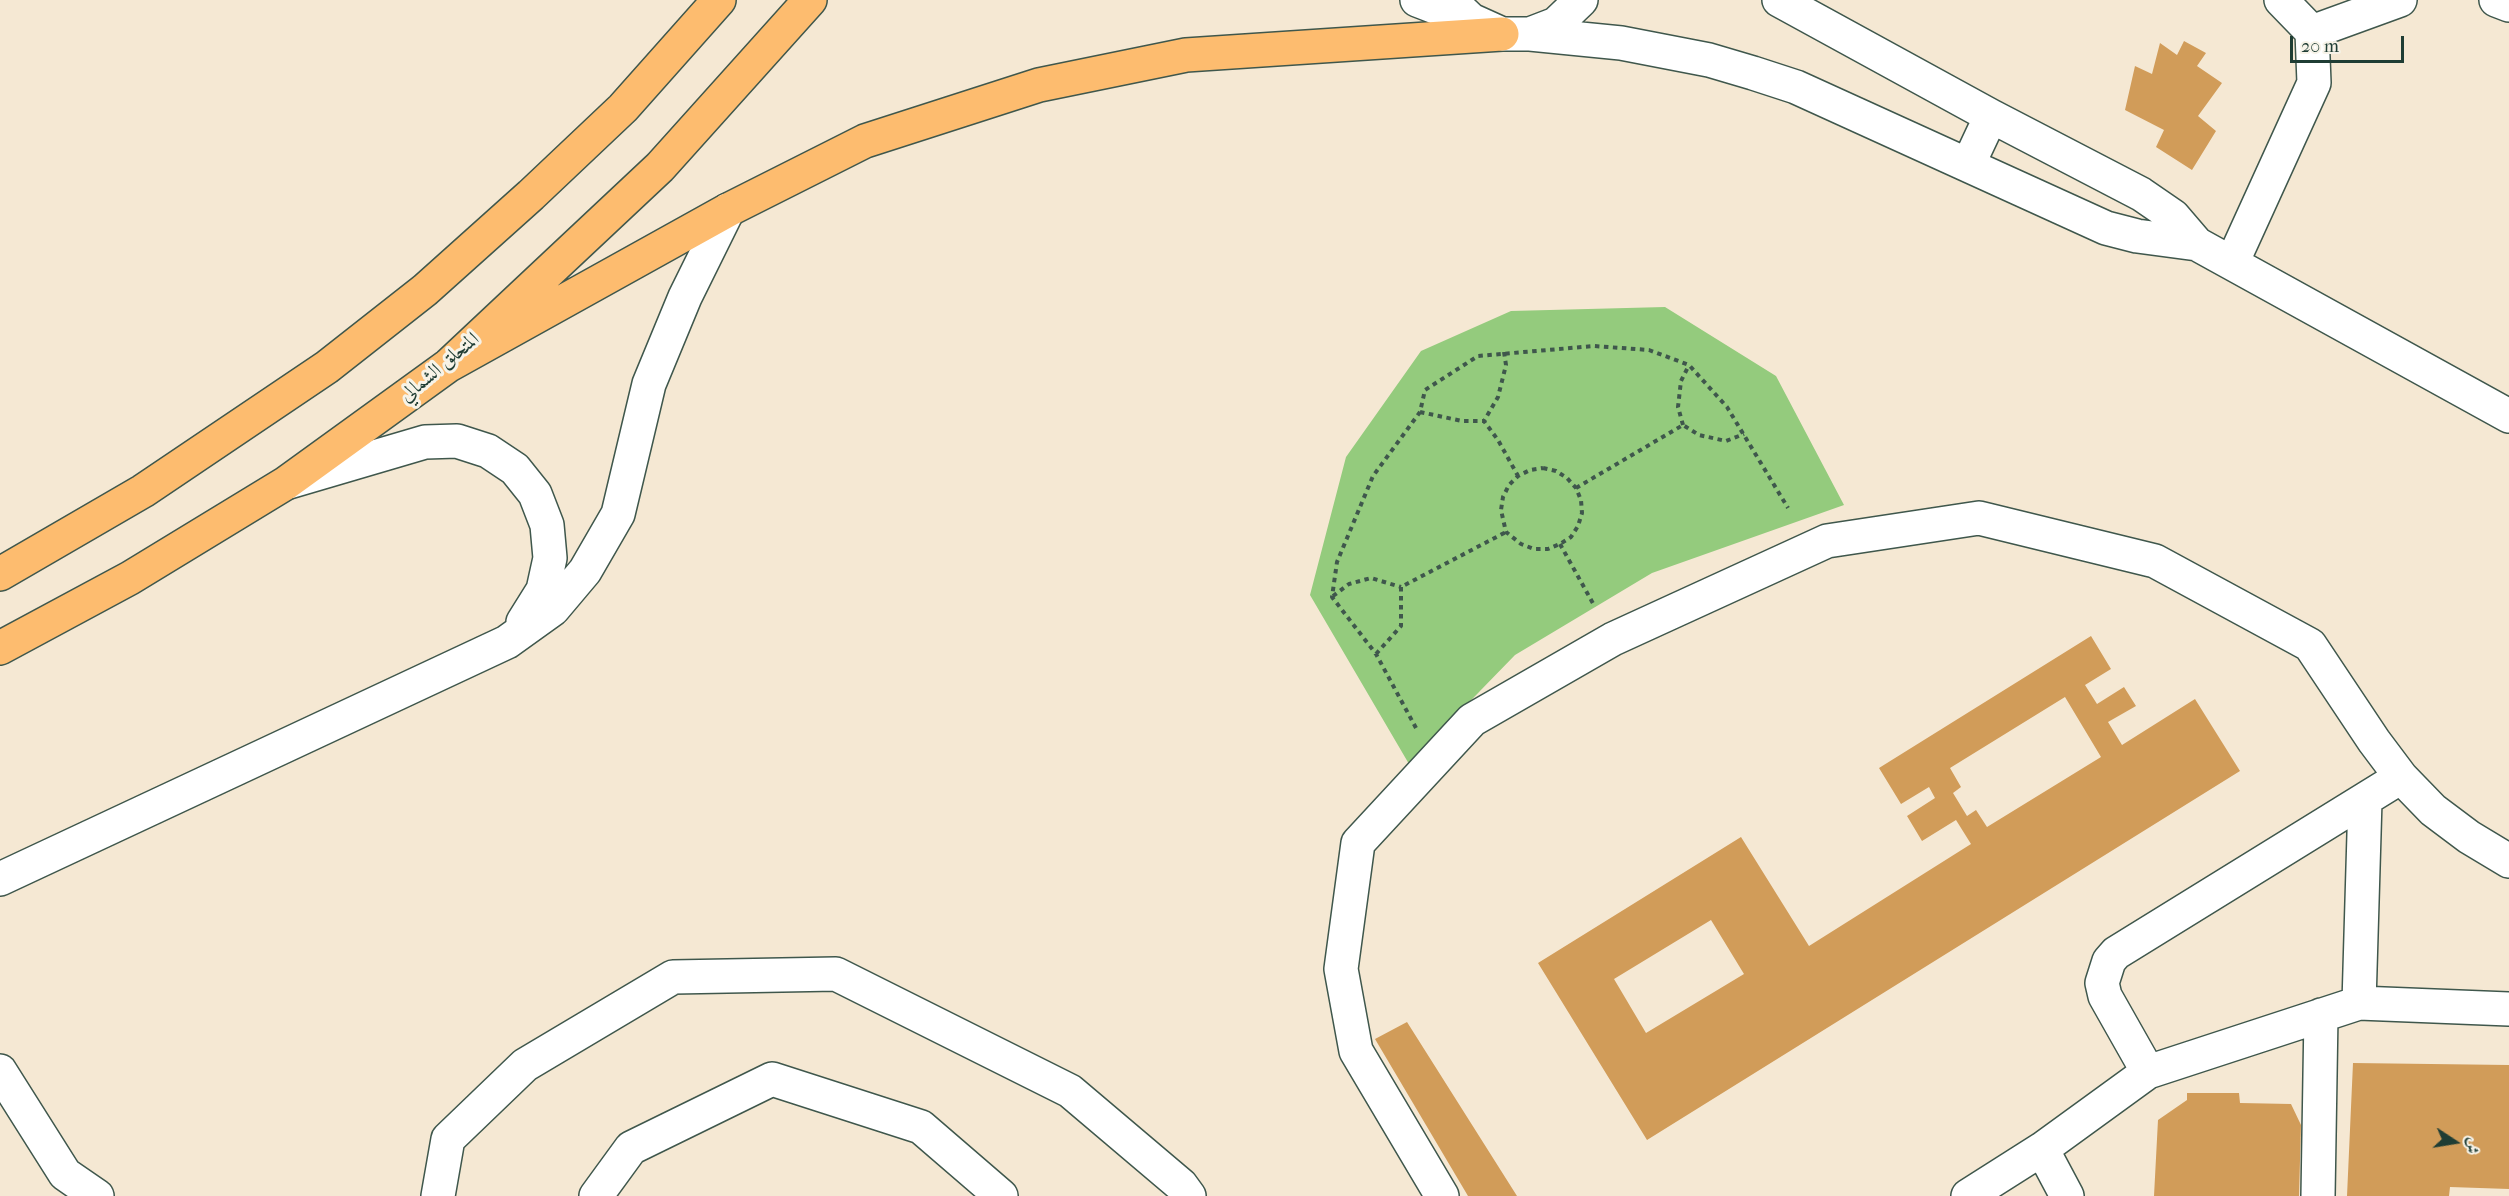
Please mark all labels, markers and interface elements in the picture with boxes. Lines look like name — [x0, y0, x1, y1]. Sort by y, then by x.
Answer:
scale bar — [2293, 24, 2407, 62]
text: 20 m — [2301, 36, 2339, 57]
street label: المتحلق الشمالي — [395, 328, 485, 408]
north arrow — [2425, 1112, 2485, 1172]
text: ش — [2462, 1136, 2484, 1156]

